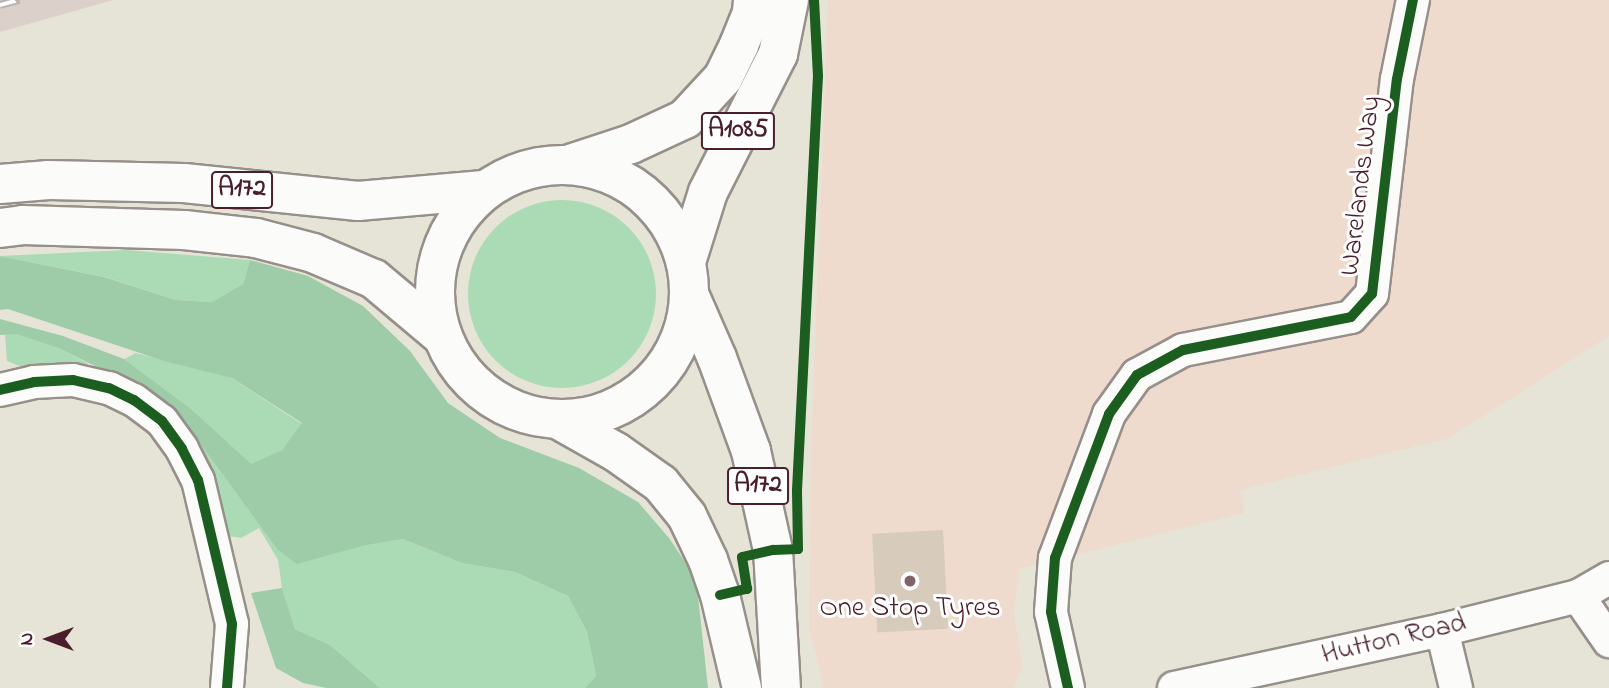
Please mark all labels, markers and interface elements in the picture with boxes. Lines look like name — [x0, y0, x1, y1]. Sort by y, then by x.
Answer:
street label: Warelands Way — [1334, 94, 1390, 278]
road number: A1085 — [700, 108, 776, 154]
road number: A172 — [210, 168, 274, 212]
road number: A172 — [726, 464, 790, 508]
marker: One Stop Tyres — [902, 573, 918, 589]
place label: One Stop Tyres — [820, 592, 1000, 626]
north arrow — [14, 604, 84, 674]
street label: Hutton Road — [1318, 607, 1470, 673]
text: N — [14, 633, 41, 645]

